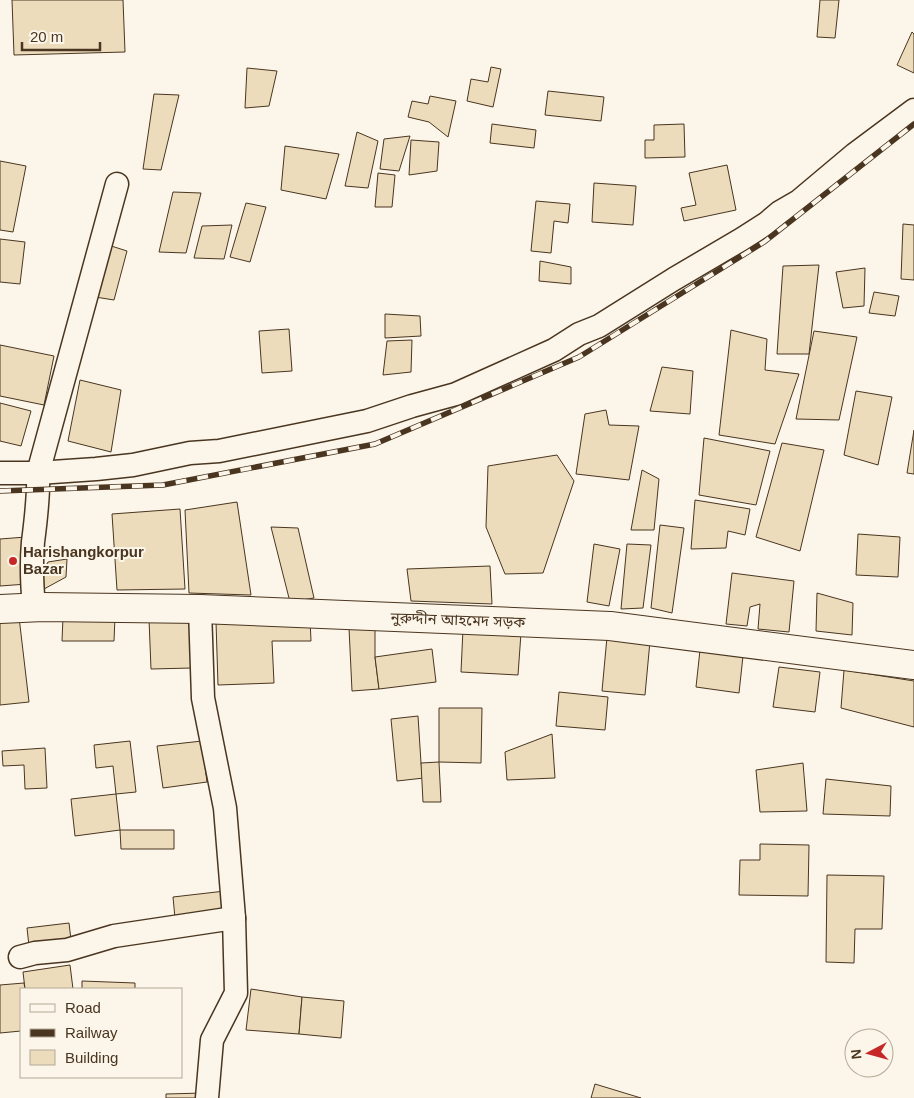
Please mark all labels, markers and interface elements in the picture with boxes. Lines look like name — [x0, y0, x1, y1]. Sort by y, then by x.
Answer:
scale bar — [22, 20, 100, 52]
text: 20 m — [30, 28, 63, 45]
place label: Harishangkorpur Bazar — [23, 543, 144, 577]
marker: Harishangkorpur Bazar — [7, 555, 19, 567]
street label: নুরুদ্দীন আহমেদ সড়ক — [389, 609, 527, 631]
legend — [20, 988, 182, 1078]
text: Road — [65, 999, 101, 1016]
text: Railway — [65, 1024, 118, 1041]
north arrow — [844, 1028, 894, 1078]
text: N — [848, 1048, 865, 1060]
text: Building — [65, 1049, 118, 1066]

